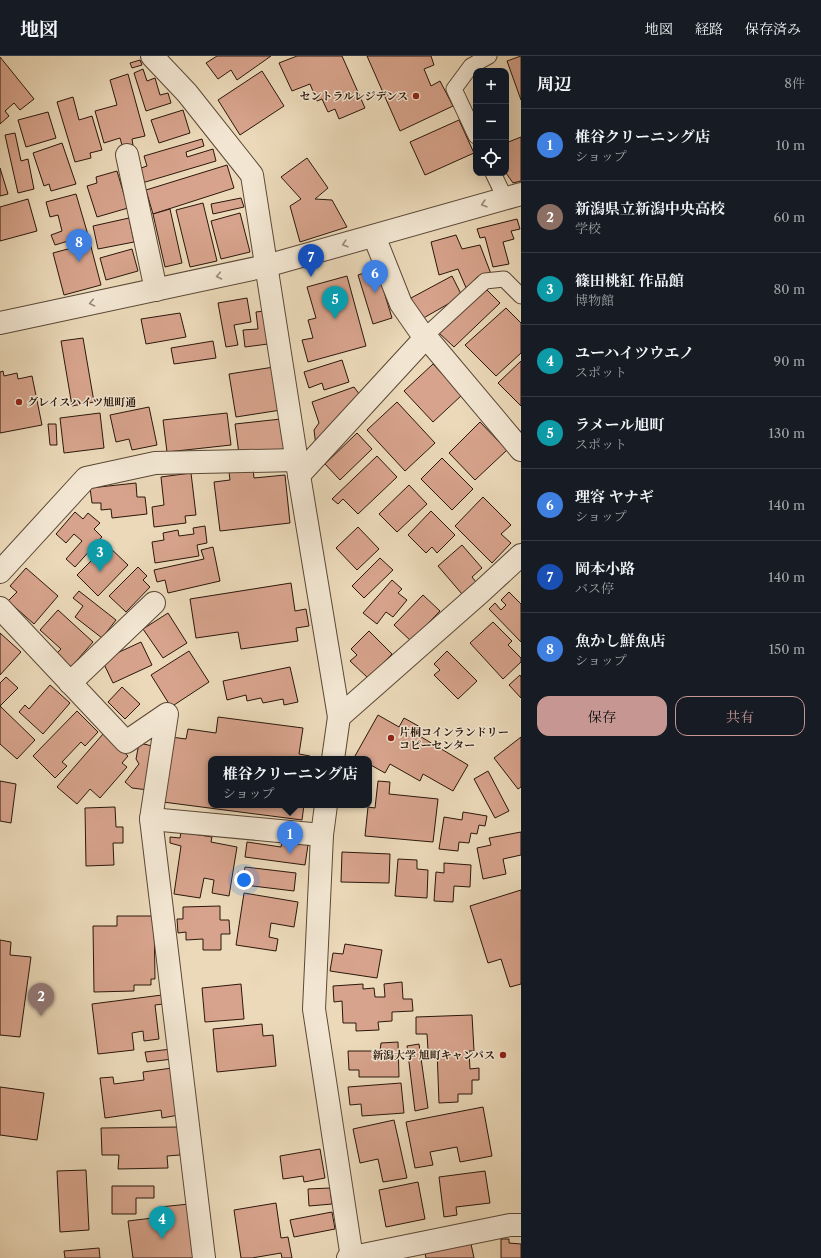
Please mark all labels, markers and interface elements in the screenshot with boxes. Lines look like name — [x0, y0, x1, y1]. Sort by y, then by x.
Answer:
text: 地図 — [20, 18, 58, 41]
text: 地図 — [645, 20, 673, 38]
text: 経路 — [695, 20, 723, 38]
text: 保存済み — [745, 20, 801, 38]
map controls — [473, 68, 509, 176]
button: + — [473, 68, 509, 104]
text: 周辺 — [537, 74, 571, 94]
text: 8件 — [784, 75, 805, 91]
place label: セントラルレジデンス — [299, 89, 408, 103]
marker: セントラルレジデンス — [411, 91, 421, 101]
button: − — [473, 104, 509, 140]
text: 椎谷クリーニング店 — [575, 127, 710, 146]
text: 1 — [547, 137, 553, 153]
text: 10 m — [776, 137, 805, 153]
button: locate — [473, 140, 509, 176]
text: ショップ — [575, 148, 627, 164]
one-way arrow — [480, 199, 487, 208]
text: 新潟県立新潟中央高校 — [575, 199, 725, 218]
text: 2 — [546, 209, 554, 225]
text: 60 m — [774, 209, 805, 225]
text: 学校 — [575, 220, 601, 236]
pin: 8 — [66, 229, 92, 262]
one-way arrow — [342, 239, 349, 248]
pin: 7 — [298, 244, 324, 277]
pin: 6 — [362, 260, 388, 293]
text: 篠田桃紅 作品館 — [575, 271, 684, 290]
one-way arrow — [216, 272, 222, 280]
text: 3 — [546, 281, 554, 297]
text: 80 m — [773, 281, 805, 297]
pin: 5 — [322, 286, 348, 319]
text: 博物館 — [575, 292, 614, 308]
one-way arrow — [89, 299, 95, 307]
text: ユーハイツウエノ — [575, 343, 694, 362]
text: 4 — [546, 353, 554, 369]
text: 90 m — [774, 353, 805, 369]
text: スポット — [575, 364, 627, 380]
place label: グレイスハイツ旭町通 — [27, 395, 136, 409]
marker: グレイスハイツ旭町通 — [14, 397, 24, 407]
text: ラメール旭町 — [575, 415, 664, 434]
text: 5 — [546, 425, 554, 441]
text: 130 m — [769, 425, 805, 441]
text: スポット — [575, 436, 627, 452]
text: 理容 ヤナギ — [575, 487, 654, 506]
text: 6 — [546, 497, 554, 513]
text: 140 m — [768, 497, 805, 513]
text: ショップ — [575, 508, 627, 524]
pin: 3 — [87, 539, 113, 572]
text: 岡本小路 — [575, 559, 635, 578]
text: 7 — [547, 569, 553, 585]
text: 140 m — [768, 569, 805, 585]
text: バス停 — [575, 580, 614, 596]
text: 魚かし鮮魚店 — [575, 631, 665, 650]
text: 8 — [546, 641, 554, 657]
text: 150 m — [769, 641, 805, 657]
text: ショップ — [575, 652, 627, 668]
button: 保存 — [537, 696, 667, 736]
button: 共有 — [675, 696, 805, 736]
place label: 片桐コインランドリー コピーセンター — [399, 725, 509, 752]
marker: 片桐コインランドリー コピーセンター — [386, 733, 396, 743]
popup — [208, 756, 372, 808]
text: 椎谷クリーニング店 — [223, 764, 357, 783]
text: ショップ — [223, 785, 274, 801]
pin: 1 — [277, 821, 303, 854]
your location — [234, 870, 254, 890]
pin: 2 — [28, 983, 54, 1016]
place label: 新潟大学 旭町キャンパス — [372, 1048, 495, 1062]
marker: 新潟大学 旭町キャンパス — [498, 1050, 508, 1060]
pin: 4 — [149, 1206, 175, 1239]

